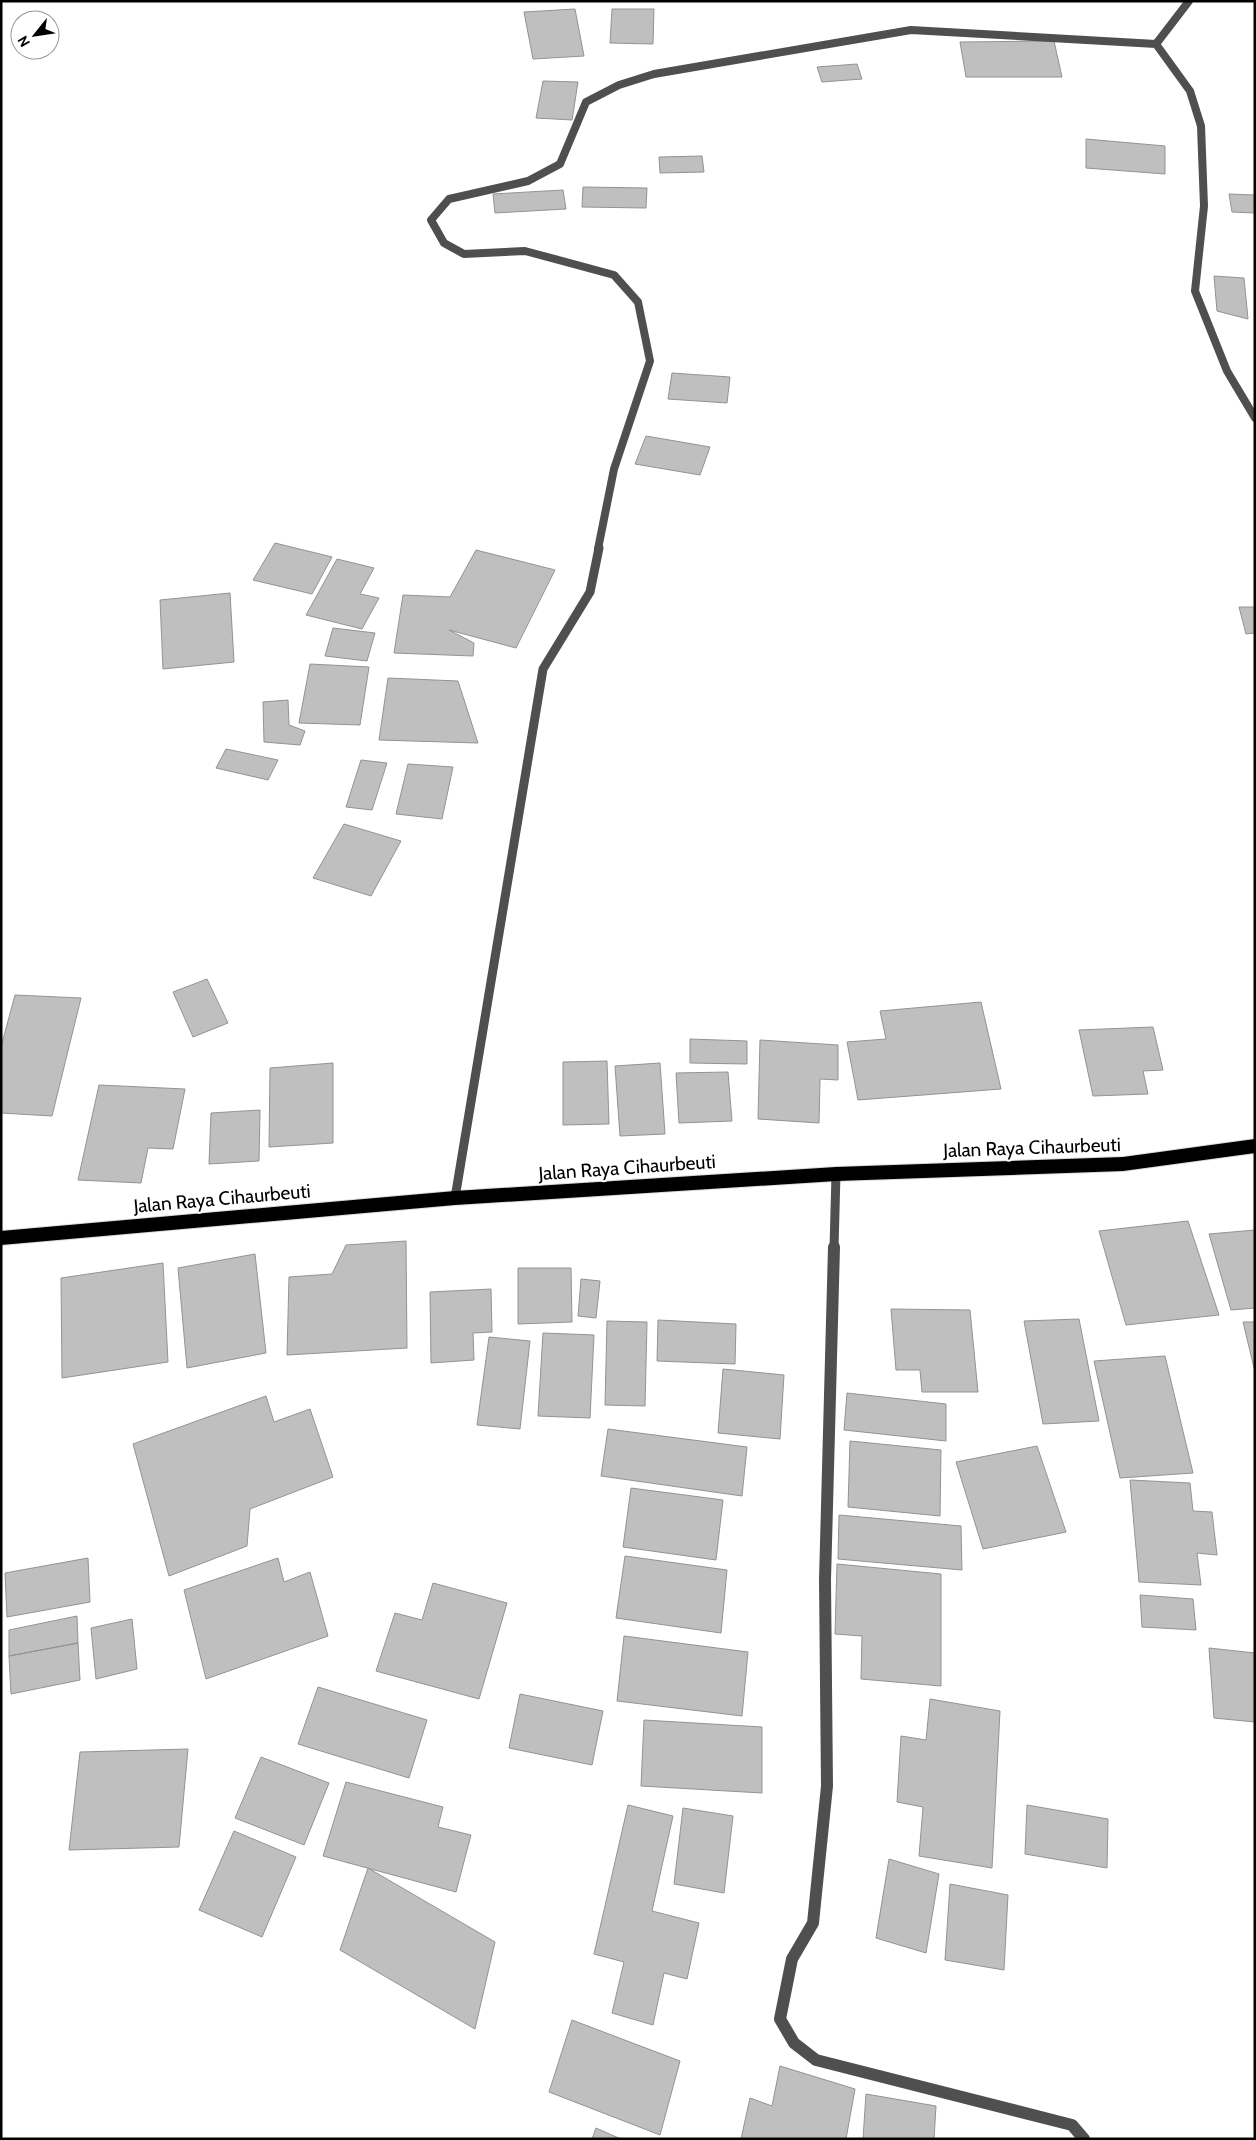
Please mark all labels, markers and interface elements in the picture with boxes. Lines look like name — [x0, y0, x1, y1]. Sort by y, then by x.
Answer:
north arrow — [10, 10, 60, 60]
text: N — [13, 33, 34, 50]
street label: Jalan Raya Cihaurbeuti — [942, 1133, 1121, 1162]
street label: Jalan Raya Cihaurbeuti — [537, 1150, 716, 1185]
street label: Jalan Raya Cihaurbeuti — [132, 1179, 312, 1218]

